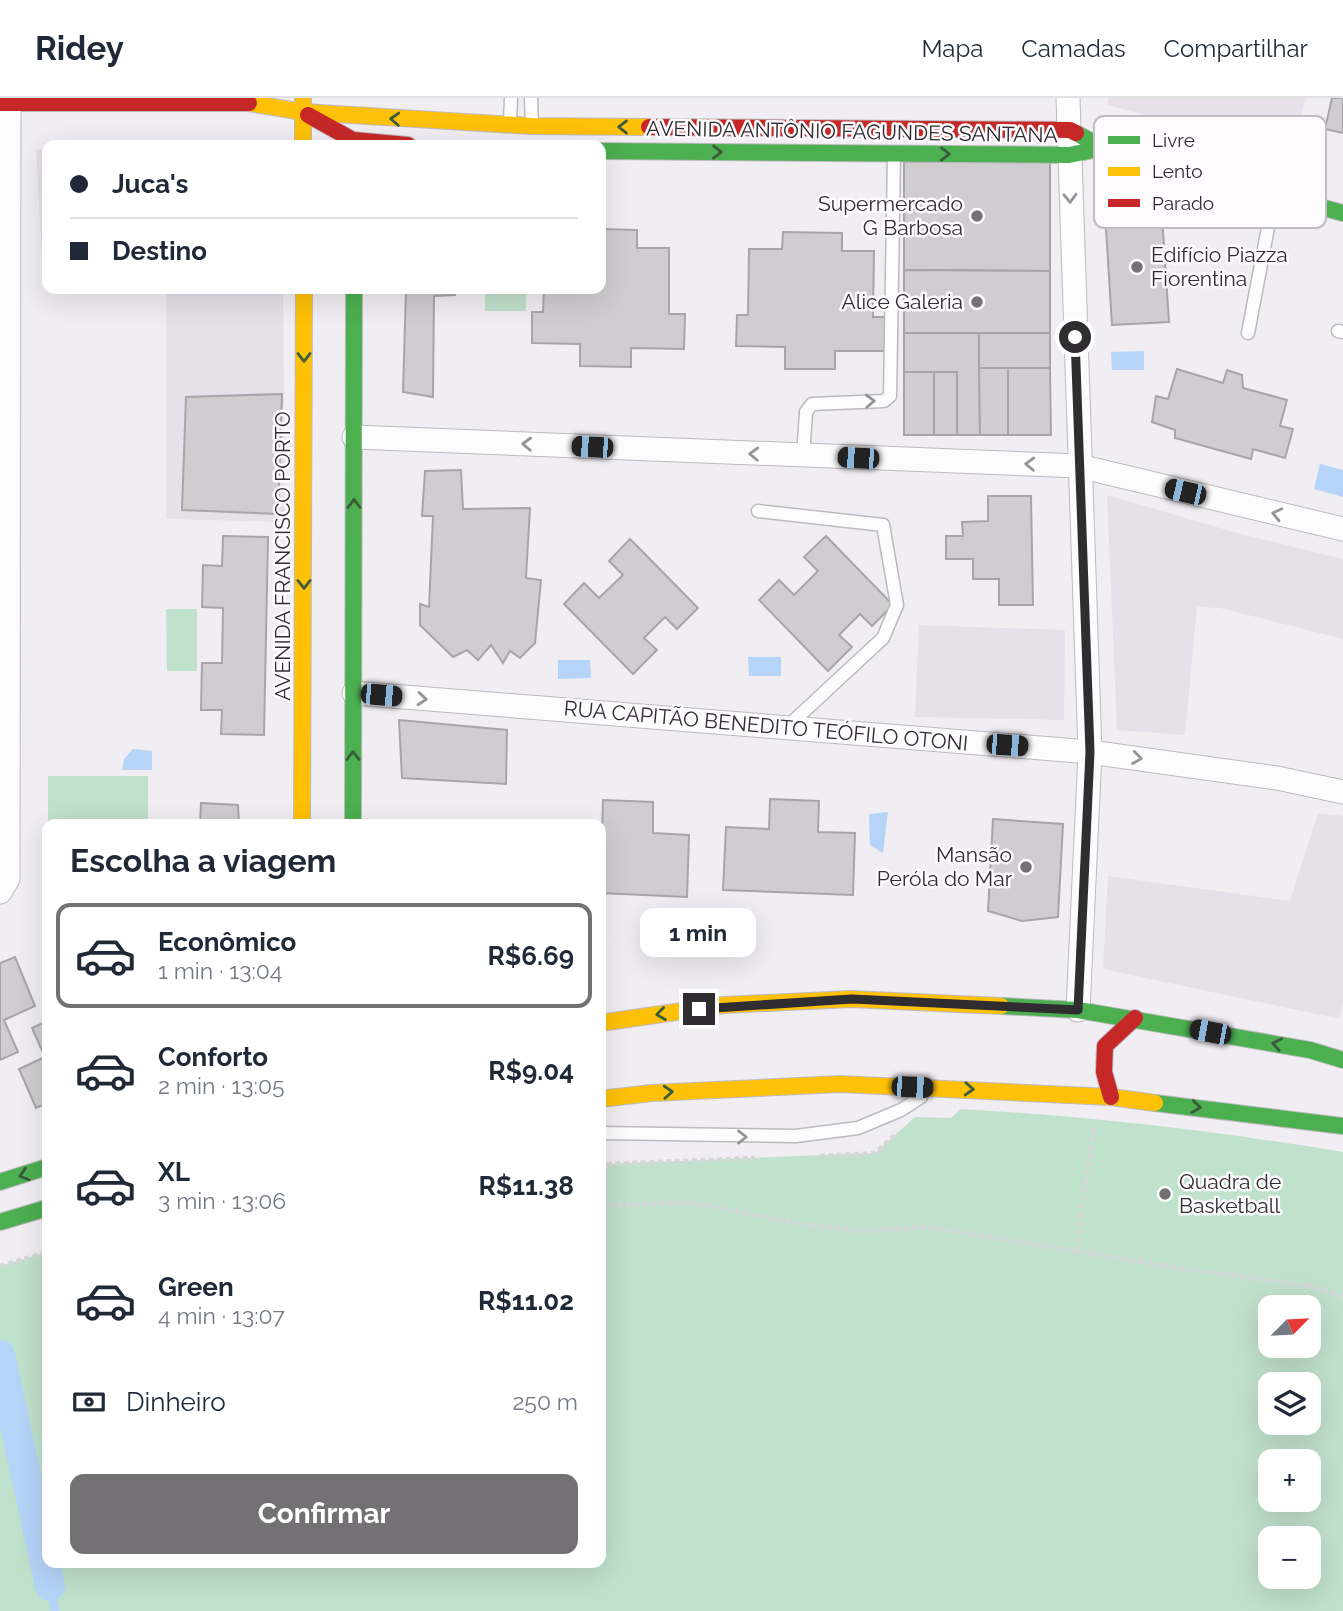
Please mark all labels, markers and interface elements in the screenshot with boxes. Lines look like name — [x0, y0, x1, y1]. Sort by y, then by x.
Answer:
text: Ridey — [35, 29, 124, 68]
text: Mapa — [921, 34, 983, 63]
text: Camadas — [1021, 34, 1126, 63]
text: Compartilhar — [1164, 34, 1308, 63]
one-way arrow — [389, 112, 400, 127]
street label: AVENIDA ANTÔNIO FAGUNDES SANTANA — [646, 115, 1058, 148]
legend — [1094, 116, 1326, 228]
one-way arrow — [617, 119, 628, 134]
text: Livre — [1152, 129, 1195, 151]
one-way arrow — [713, 144, 723, 160]
one-way arrow — [940, 146, 951, 162]
text: Lento — [1152, 160, 1203, 182]
text: Juca's — [112, 169, 188, 199]
place label: Supermercado G Barbosa — [818, 191, 963, 240]
text: Parado — [1152, 192, 1214, 214]
one-way arrow — [1063, 193, 1078, 204]
marker: Supermercado G Barbosa — [969, 208, 985, 224]
text: Destino — [112, 236, 207, 266]
place label: Edifício Piazza Fiorentina — [1151, 242, 1288, 291]
marker: Edifício Piazza Fiorentina — [1129, 259, 1145, 275]
place label: Alice Galeria — [841, 289, 963, 314]
marker: Alice Galeria — [969, 294, 985, 310]
route start — [1059, 321, 1091, 353]
one-way arrow — [296, 352, 312, 363]
one-way arrow — [865, 394, 876, 409]
street label: AVENIDA FRANCISCO PORTO — [270, 411, 295, 701]
car — [571, 435, 614, 459]
one-way arrow — [521, 437, 532, 452]
one-way arrow — [748, 446, 759, 461]
car — [837, 446, 880, 470]
one-way arrow — [1024, 457, 1035, 472]
car — [1163, 477, 1208, 507]
one-way arrow — [346, 498, 362, 509]
one-way arrow — [1271, 507, 1283, 522]
one-way arrow — [296, 580, 312, 590]
car — [360, 683, 403, 707]
one-way arrow — [416, 691, 427, 706]
street label: RUA CAPITÃO BENEDITO TEÓFILO OTONI — [563, 695, 969, 756]
car — [986, 733, 1029, 757]
one-way arrow — [345, 750, 361, 761]
one-way arrow — [1131, 750, 1142, 765]
text: Escolha a viagem — [70, 842, 336, 879]
place label: Mansão Peróla do Mar — [877, 842, 1013, 891]
marker: Mansão Peróla do Mar — [1018, 859, 1034, 875]
callout: 1 min — [641, 908, 757, 956]
text: 1 min — [669, 919, 727, 946]
icon: car — [74, 924, 137, 987]
text: Econômico — [158, 927, 296, 957]
text: R$6.69 — [487, 941, 574, 971]
text: 1 min · 13:04 — [158, 957, 282, 984]
route end — [683, 993, 715, 1025]
one-way arrow — [655, 1006, 667, 1021]
car — [1188, 1018, 1233, 1046]
one-way arrow — [1271, 1037, 1283, 1052]
icon: car — [74, 1039, 137, 1102]
text: Conforto — [158, 1042, 268, 1072]
text: R$9.04 — [488, 1056, 574, 1086]
text: 2 min · 13:05 — [158, 1072, 285, 1099]
car — [891, 1076, 934, 1098]
one-way arrow — [964, 1082, 975, 1097]
one-way arrow — [663, 1085, 674, 1100]
one-way arrow — [1190, 1100, 1201, 1115]
one-way arrow — [737, 1129, 748, 1145]
icon: car — [74, 1154, 137, 1217]
text: XL — [158, 1157, 190, 1187]
one-way arrow — [18, 1167, 30, 1181]
place label: Quadra de Basketball — [1179, 1169, 1281, 1218]
text: R$11.38 — [478, 1171, 574, 1201]
marker: Quadra de Basketball — [1157, 1186, 1173, 1202]
text: 3 min · 13:06 — [158, 1187, 286, 1214]
icon: car — [74, 1269, 137, 1332]
text: Green — [158, 1272, 234, 1302]
text: R$11.02 — [478, 1286, 574, 1316]
north arrow — [1258, 1295, 1321, 1358]
map controls — [1258, 1295, 1321, 1589]
text: 4 min · 13:07 — [158, 1302, 285, 1329]
button: layers — [1258, 1372, 1321, 1435]
icon: cash — [70, 1383, 108, 1421]
text: Dinheiro — [126, 1387, 226, 1417]
text: 250 m — [512, 1388, 578, 1415]
button: + — [1258, 1449, 1321, 1512]
button: Confirmar — [70, 1474, 578, 1554]
button: − — [1258, 1526, 1321, 1589]

